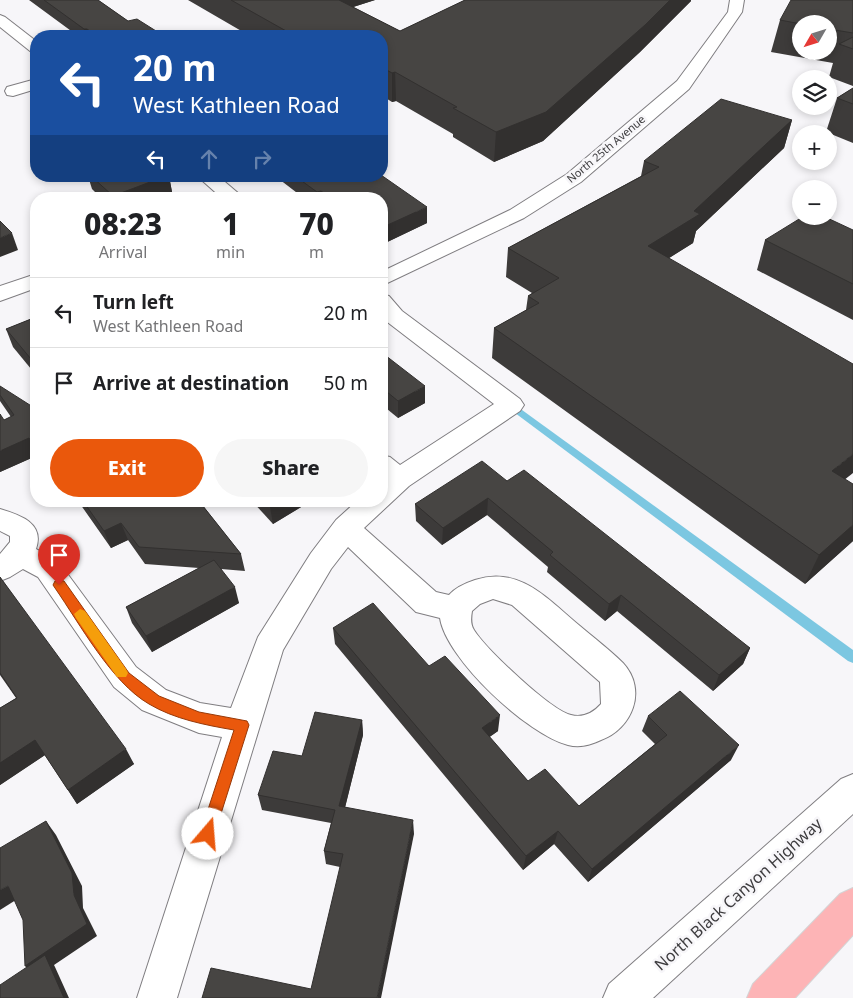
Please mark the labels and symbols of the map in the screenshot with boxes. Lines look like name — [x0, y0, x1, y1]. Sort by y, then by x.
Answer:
north arrow — [792, 15, 838, 60]
street label: North 25th Avenue — [563, 111, 648, 186]
pin — [38, 534, 80, 585]
position arrow — [181, 807, 233, 859]
street label: North Black Canyon Highway — [649, 812, 827, 975]

